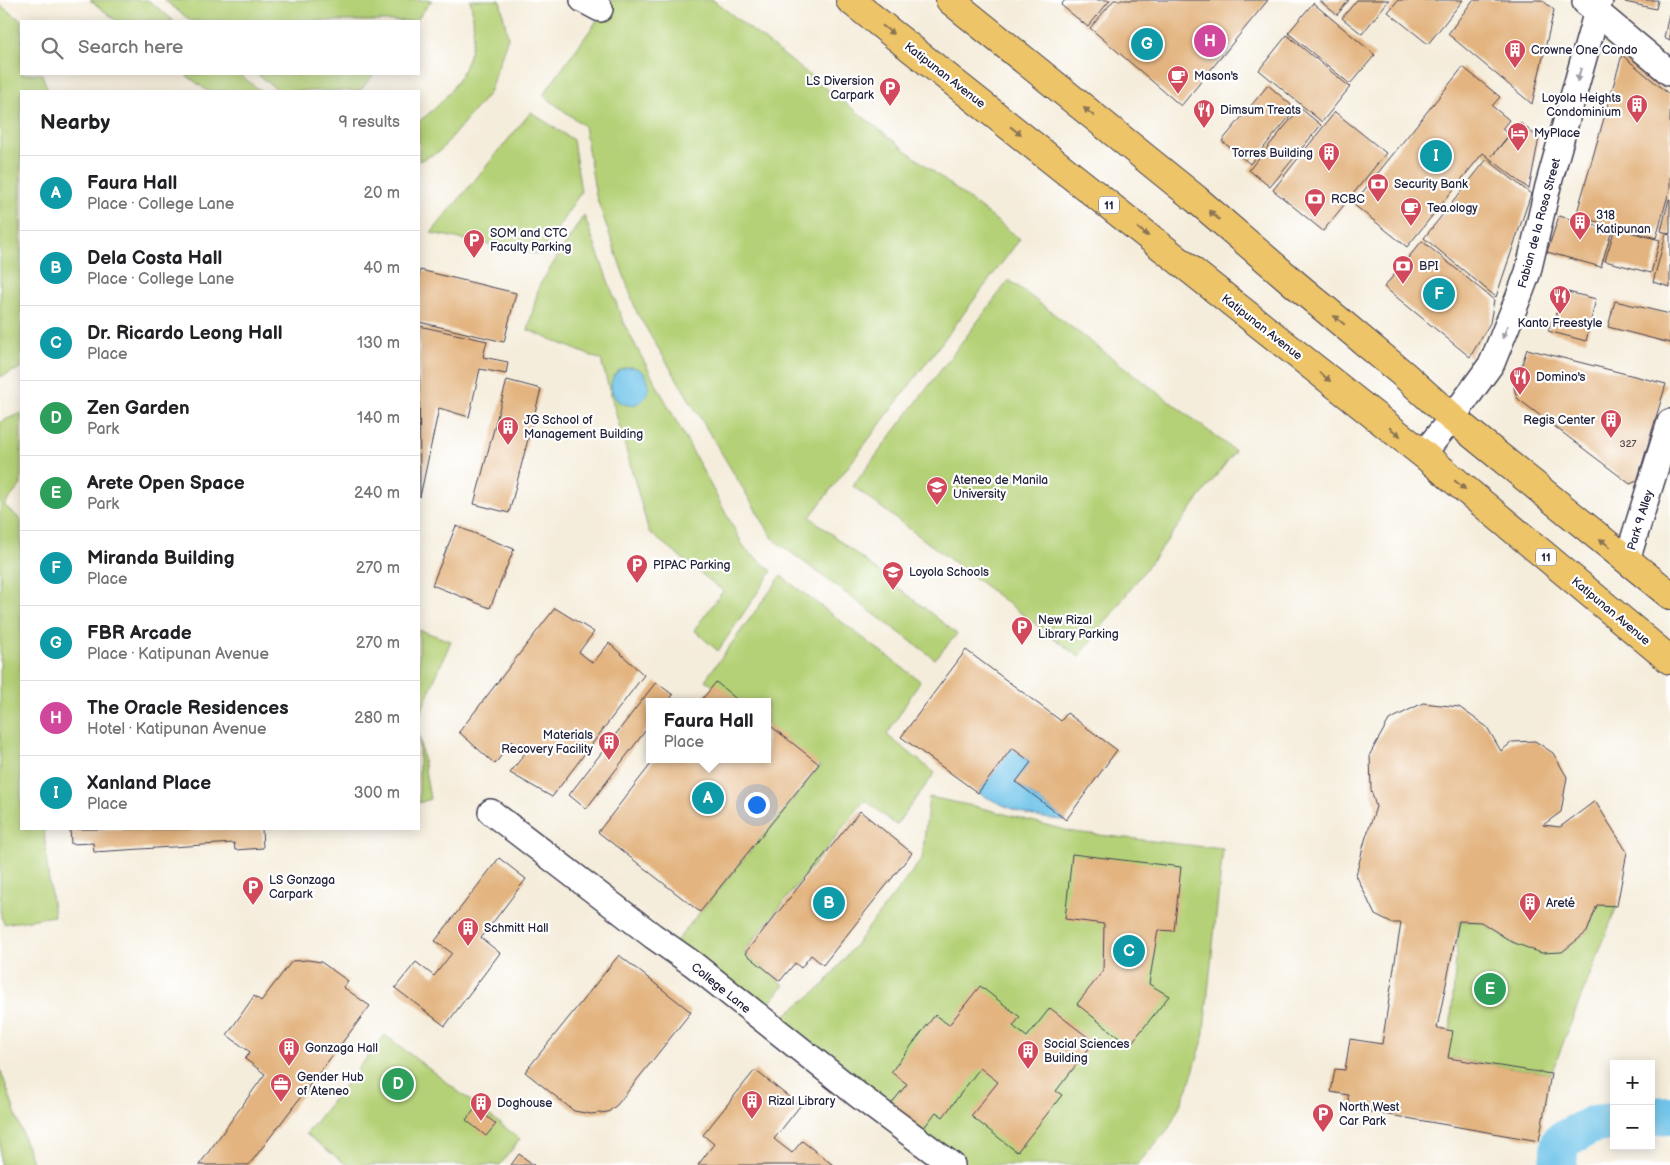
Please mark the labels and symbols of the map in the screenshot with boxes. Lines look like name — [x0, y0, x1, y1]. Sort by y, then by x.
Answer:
pin: H — [1194, 22, 1226, 60]
one-way arrow — [881, 25, 894, 36]
pin: G — [1131, 25, 1163, 63]
building icon: Crowne One Condo — [1503, 38, 1527, 69]
street label: Katipunan Avenue — [901, 39, 988, 112]
place label: Crowne One Condo — [1531, 43, 1638, 58]
cafe icon: Mason's — [1166, 64, 1190, 95]
one-way arrow — [1575, 68, 1583, 83]
place label: Mason's — [1194, 69, 1238, 84]
place label: LS Diversion Carpark — [806, 74, 874, 103]
parking icon: LS Diversion Carpark — [878, 76, 902, 107]
place label: Loyola Heights Condominium — [1541, 91, 1621, 120]
building icon: Loyola Heights Condominium — [1625, 93, 1649, 124]
restaurant icon: Dimsum Treats — [1192, 98, 1216, 129]
place label: Dimsum Treats — [1220, 103, 1301, 118]
one-way arrow — [1082, 107, 1095, 118]
hotel icon: MyPlace — [1506, 121, 1530, 152]
one-way arrow — [1009, 126, 1022, 137]
place label: MyPlace — [1534, 126, 1580, 141]
pin: I — [1420, 137, 1452, 175]
building icon: Torres Building — [1317, 141, 1341, 172]
place label: Torres Building — [1232, 146, 1313, 161]
street label: Fabian de la Rosa Street — [1515, 156, 1564, 290]
bank icon: Security Bank — [1366, 172, 1390, 203]
place label: Security Bank — [1394, 177, 1468, 192]
bank icon: RCBC — [1303, 187, 1327, 218]
place label: RCBC — [1331, 192, 1365, 207]
road number: 11 — [1099, 196, 1119, 214]
cafe icon: Tea.ology — [1399, 196, 1423, 227]
place label: Tea.ology — [1427, 201, 1478, 216]
place label: 318 Katipunan — [1596, 208, 1651, 237]
one-way arrow — [1209, 209, 1221, 221]
building icon: 318 Katipunan — [1568, 210, 1592, 241]
place label: SOM and CTC Faculty Parking — [490, 226, 572, 255]
one-way arrow — [1136, 227, 1149, 238]
parking icon: SOM and CTC Faculty Parking — [462, 228, 486, 259]
bank icon: BPI — [1391, 254, 1415, 285]
place label: BPI — [1419, 259, 1439, 274]
pin: F — [1423, 275, 1455, 313]
restaurant icon: Kanto Freestyle — [1548, 284, 1572, 315]
street label: Katipunan Avenue — [1218, 291, 1305, 364]
one-way arrow — [1333, 314, 1345, 326]
place label: Kanto Freestyle — [1518, 316, 1602, 331]
one-way arrow — [1500, 325, 1508, 339]
restaurant icon: Domino's — [1508, 365, 1532, 396]
place label: Domino's — [1536, 370, 1585, 385]
one-way arrow — [1318, 371, 1331, 382]
building icon: Regis Center — [1599, 408, 1623, 439]
place label: JG School of Management Building — [524, 413, 643, 442]
place label: Regis Center — [1523, 413, 1596, 428]
building icon: JG School of Management Building — [496, 415, 520, 446]
one-way arrow — [1388, 427, 1401, 438]
house number: 327 — [1620, 438, 1637, 450]
place label: Ateneo de Manila University — [953, 473, 1048, 502]
school or university icon: Ateneo de Manila University — [925, 475, 949, 506]
one-way arrow — [1453, 480, 1466, 491]
street label: Park 9 Alley — [1624, 488, 1657, 552]
one-way arrow — [1599, 537, 1612, 548]
road number: 11 — [1536, 548, 1556, 566]
parking icon: PIPAC Parking — [625, 553, 649, 584]
place label: PIPAC Parking — [653, 558, 730, 573]
school or university icon: Loyola Schools — [881, 560, 905, 591]
place label: Loyola Schools — [909, 565, 989, 580]
street label: Katipunan Avenue — [1568, 574, 1653, 649]
place label: New Rizal Library Parking — [1038, 613, 1119, 642]
parking icon: New Rizal Library Parking — [1010, 615, 1034, 646]
place label: Materials Recovery Facility — [501, 728, 594, 757]
building icon: Materials Recovery Facility — [597, 730, 621, 761]
pin: A — [692, 779, 724, 817]
your location — [744, 792, 770, 818]
place label: LS Gonzaga Carpark — [269, 873, 335, 902]
parking icon: LS Gonzaga Carpark — [241, 875, 265, 906]
pin: B — [813, 884, 845, 922]
building icon: Areté — [1518, 891, 1542, 922]
place label: Areté — [1546, 896, 1575, 911]
building icon: Schmitt Hall — [456, 916, 480, 947]
place label: Schmitt Hall — [484, 921, 549, 936]
pin: C — [1113, 932, 1145, 970]
street label: College Lane — [688, 960, 753, 1017]
pin: E — [1474, 970, 1506, 1008]
building icon: Gonzaga Hall — [277, 1036, 301, 1067]
place label: Social Sciences Building — [1044, 1037, 1130, 1066]
building icon: Social Sciences Building — [1016, 1039, 1040, 1070]
place label: Gonzaga Hall — [305, 1041, 378, 1056]
pin: D — [382, 1065, 414, 1103]
place label: Gender Hub of Ateneo — [297, 1070, 364, 1099]
office icon: Gender Hub of Ateneo — [269, 1072, 293, 1103]
building icon: Rizal Library — [740, 1089, 764, 1120]
building icon: Doghouse — [469, 1091, 493, 1122]
place label: Rizal Library — [768, 1094, 836, 1109]
place label: Doghouse — [497, 1096, 552, 1111]
place label: North West Car Park — [1339, 1100, 1400, 1129]
parking icon: North West Car Park — [1311, 1102, 1335, 1133]

